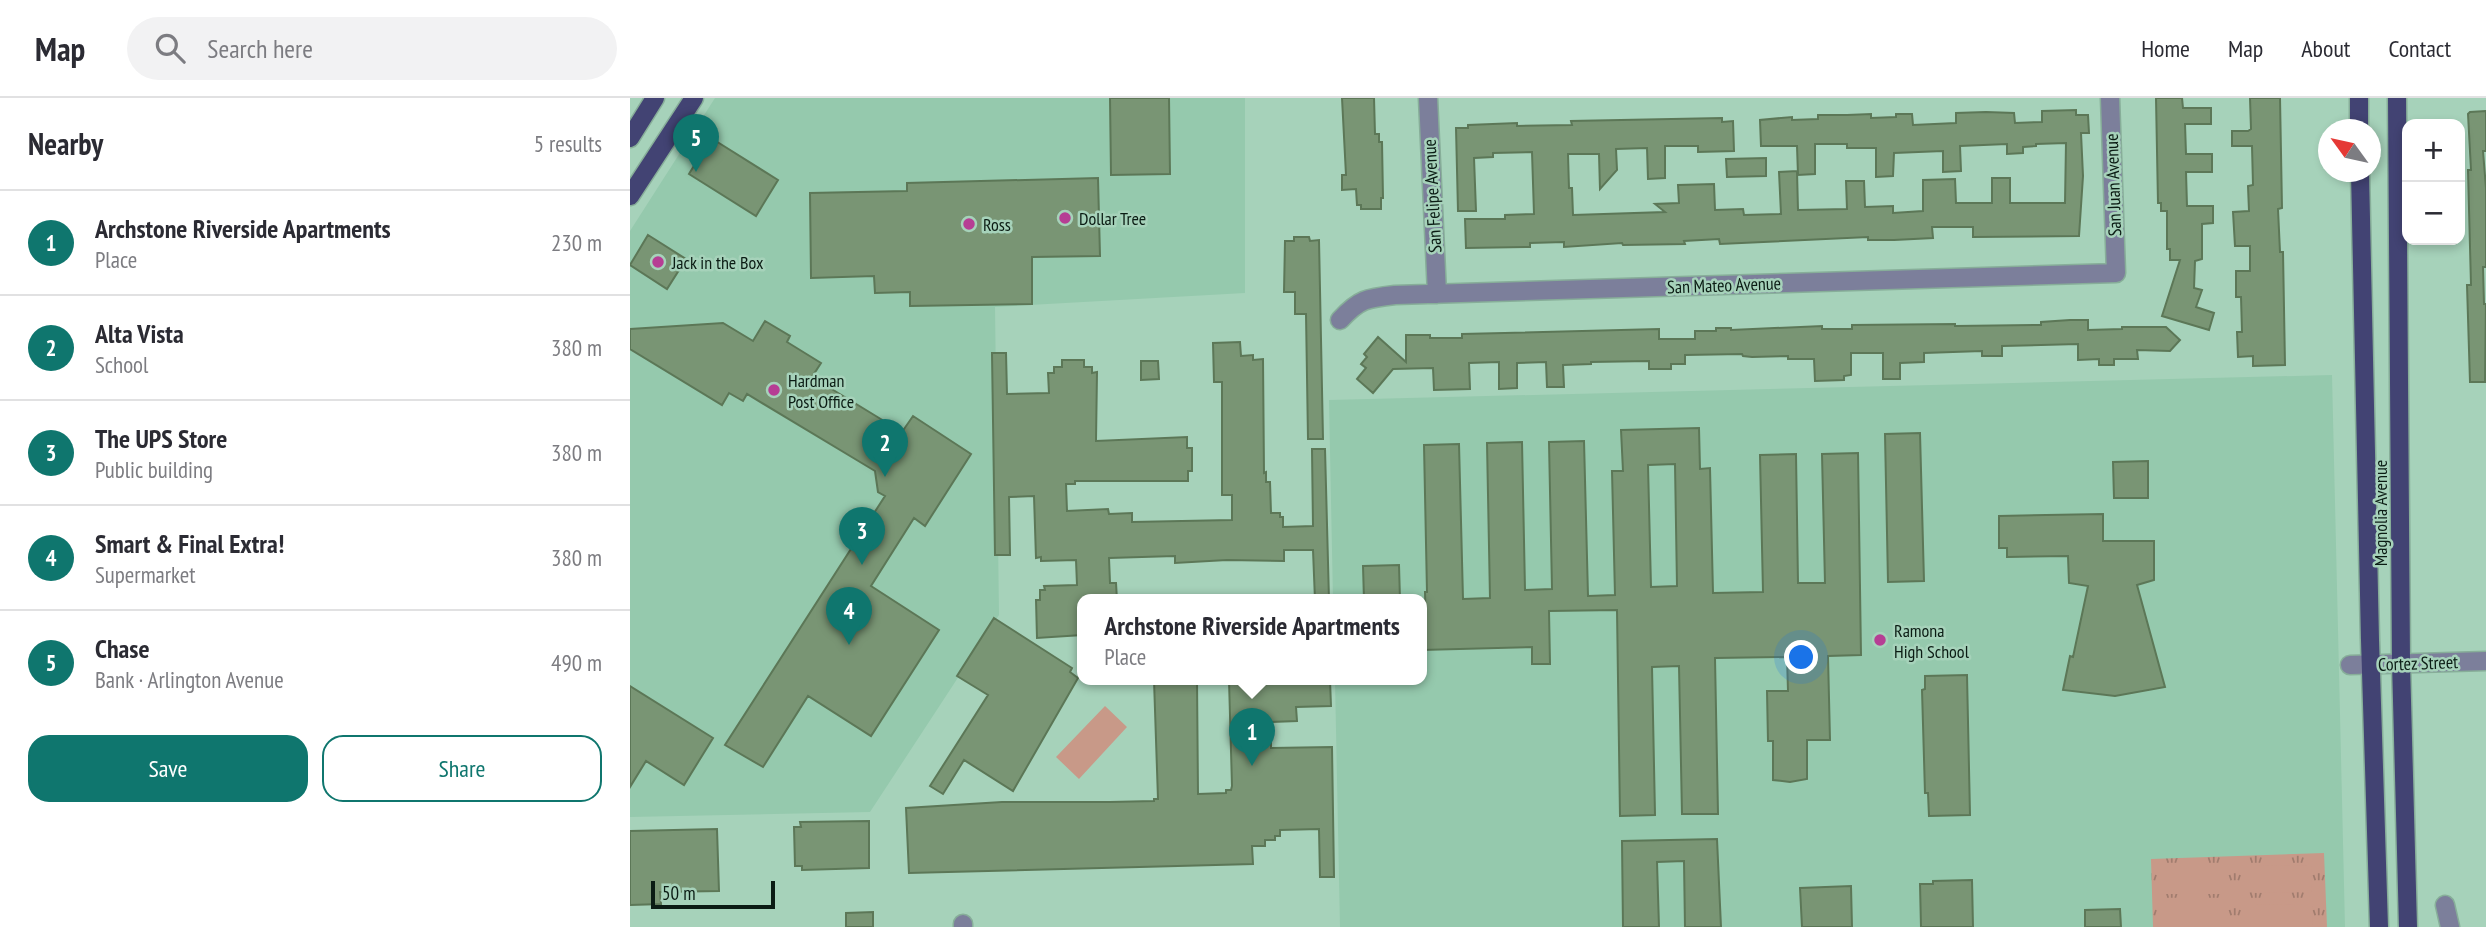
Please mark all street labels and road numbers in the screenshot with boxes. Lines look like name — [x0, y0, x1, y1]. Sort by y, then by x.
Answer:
street label: San Juan Avenue — [2100, 133, 2126, 237]
street label: San Felipe Avenue — [1418, 139, 1446, 253]
street label: San Mateo Avenue — [1667, 272, 1781, 298]
street label: Magnolia Avenue — [2369, 460, 2392, 566]
street label: Cortez Street — [2378, 650, 2458, 676]

